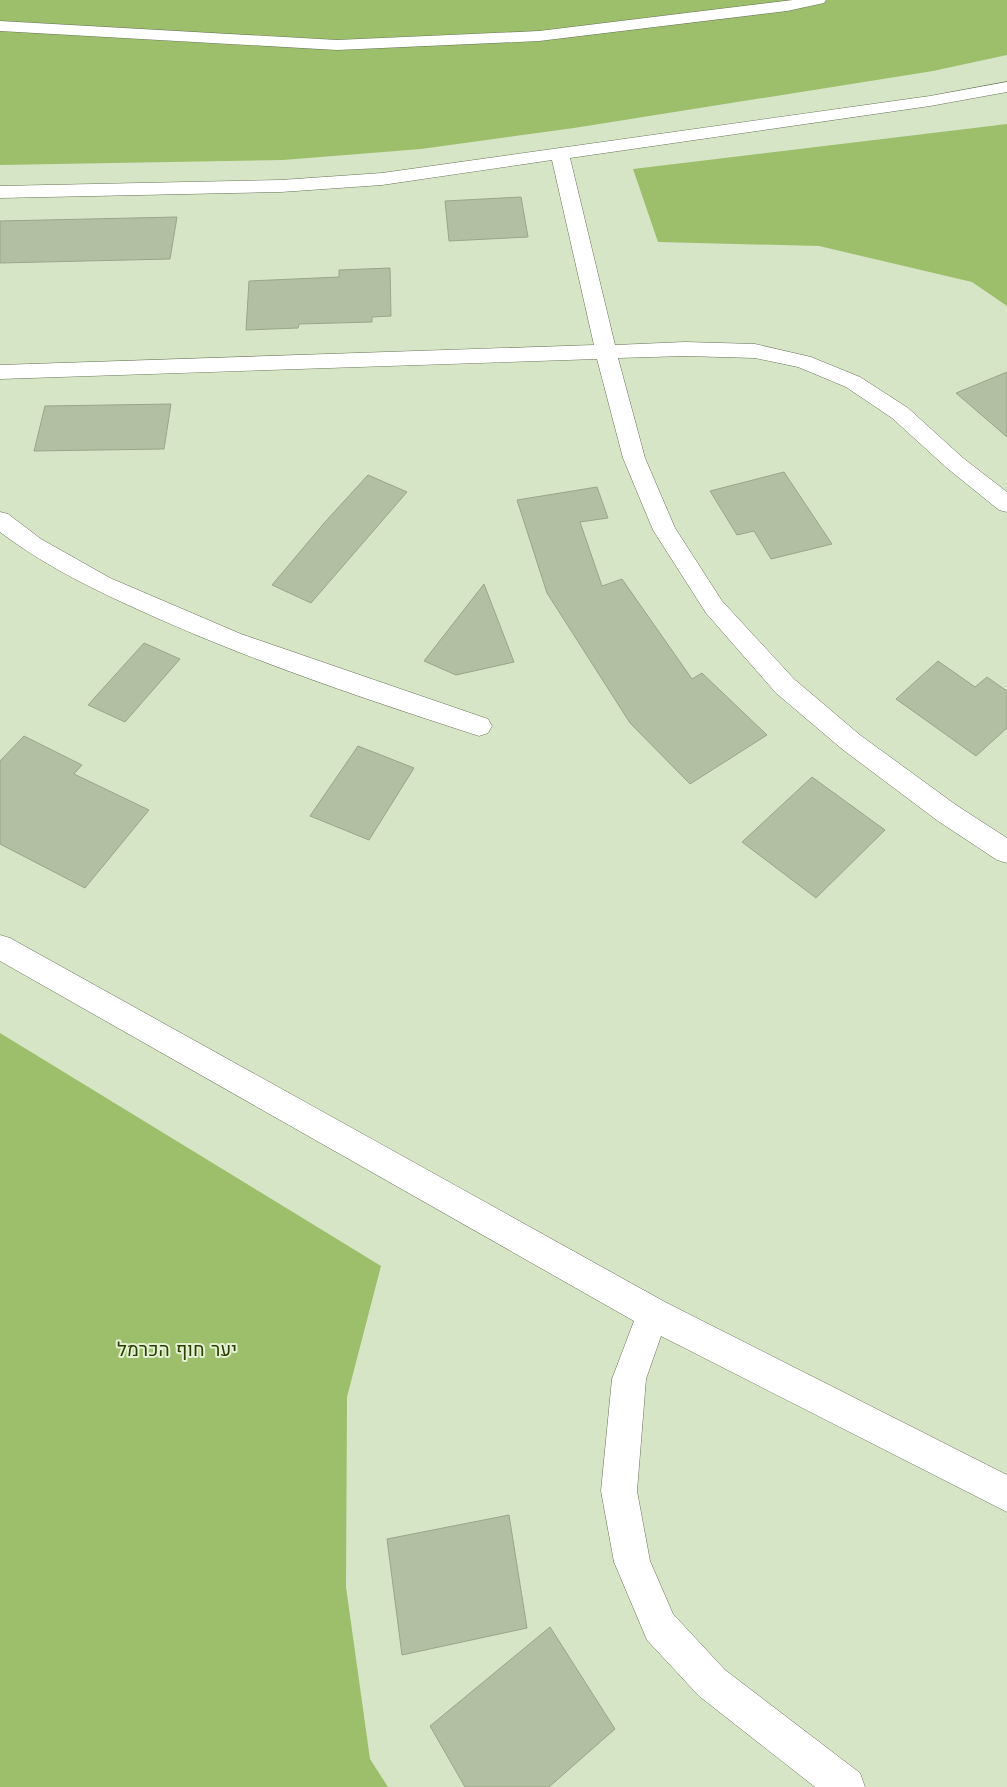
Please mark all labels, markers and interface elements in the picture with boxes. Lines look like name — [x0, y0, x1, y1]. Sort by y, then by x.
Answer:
park label: יער חוף הכרמל — [117, 1338, 237, 1361]

